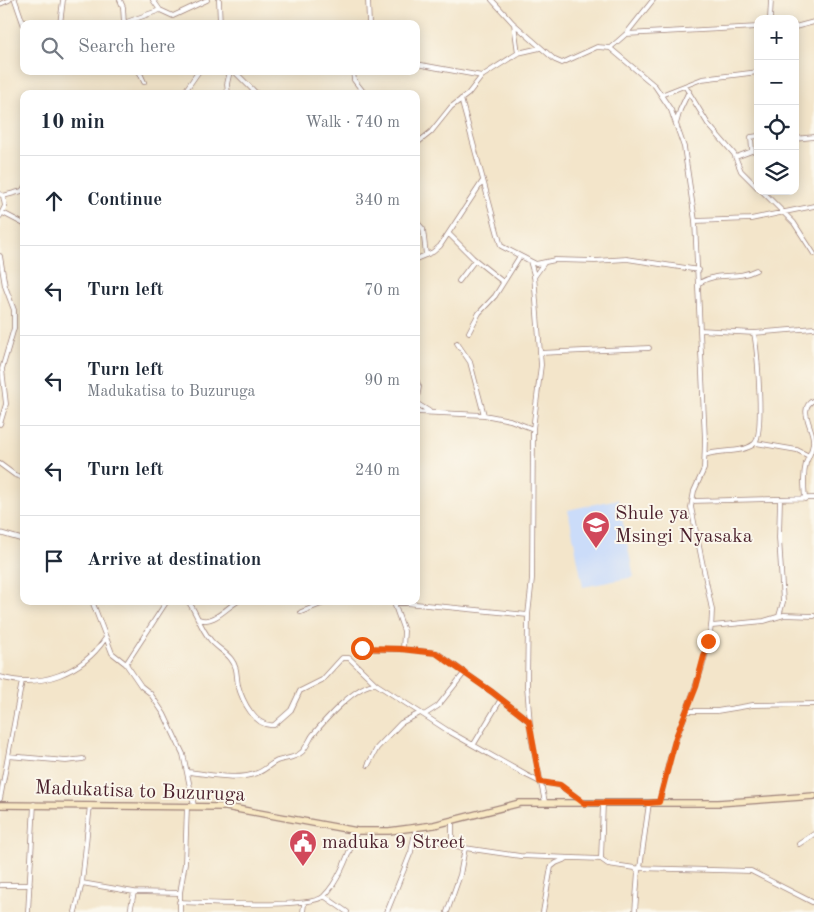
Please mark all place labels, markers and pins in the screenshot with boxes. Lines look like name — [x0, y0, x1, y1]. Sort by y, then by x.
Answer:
place label: Shule ya Msingi Nyasaka — [615, 504, 753, 547]
school or university icon: Shule ya Msingi Nyasaka — [581, 510, 611, 549]
public building icon: maduka 9 Street — [288, 828, 318, 867]
place label: maduka 9 Street — [322, 833, 465, 853]

